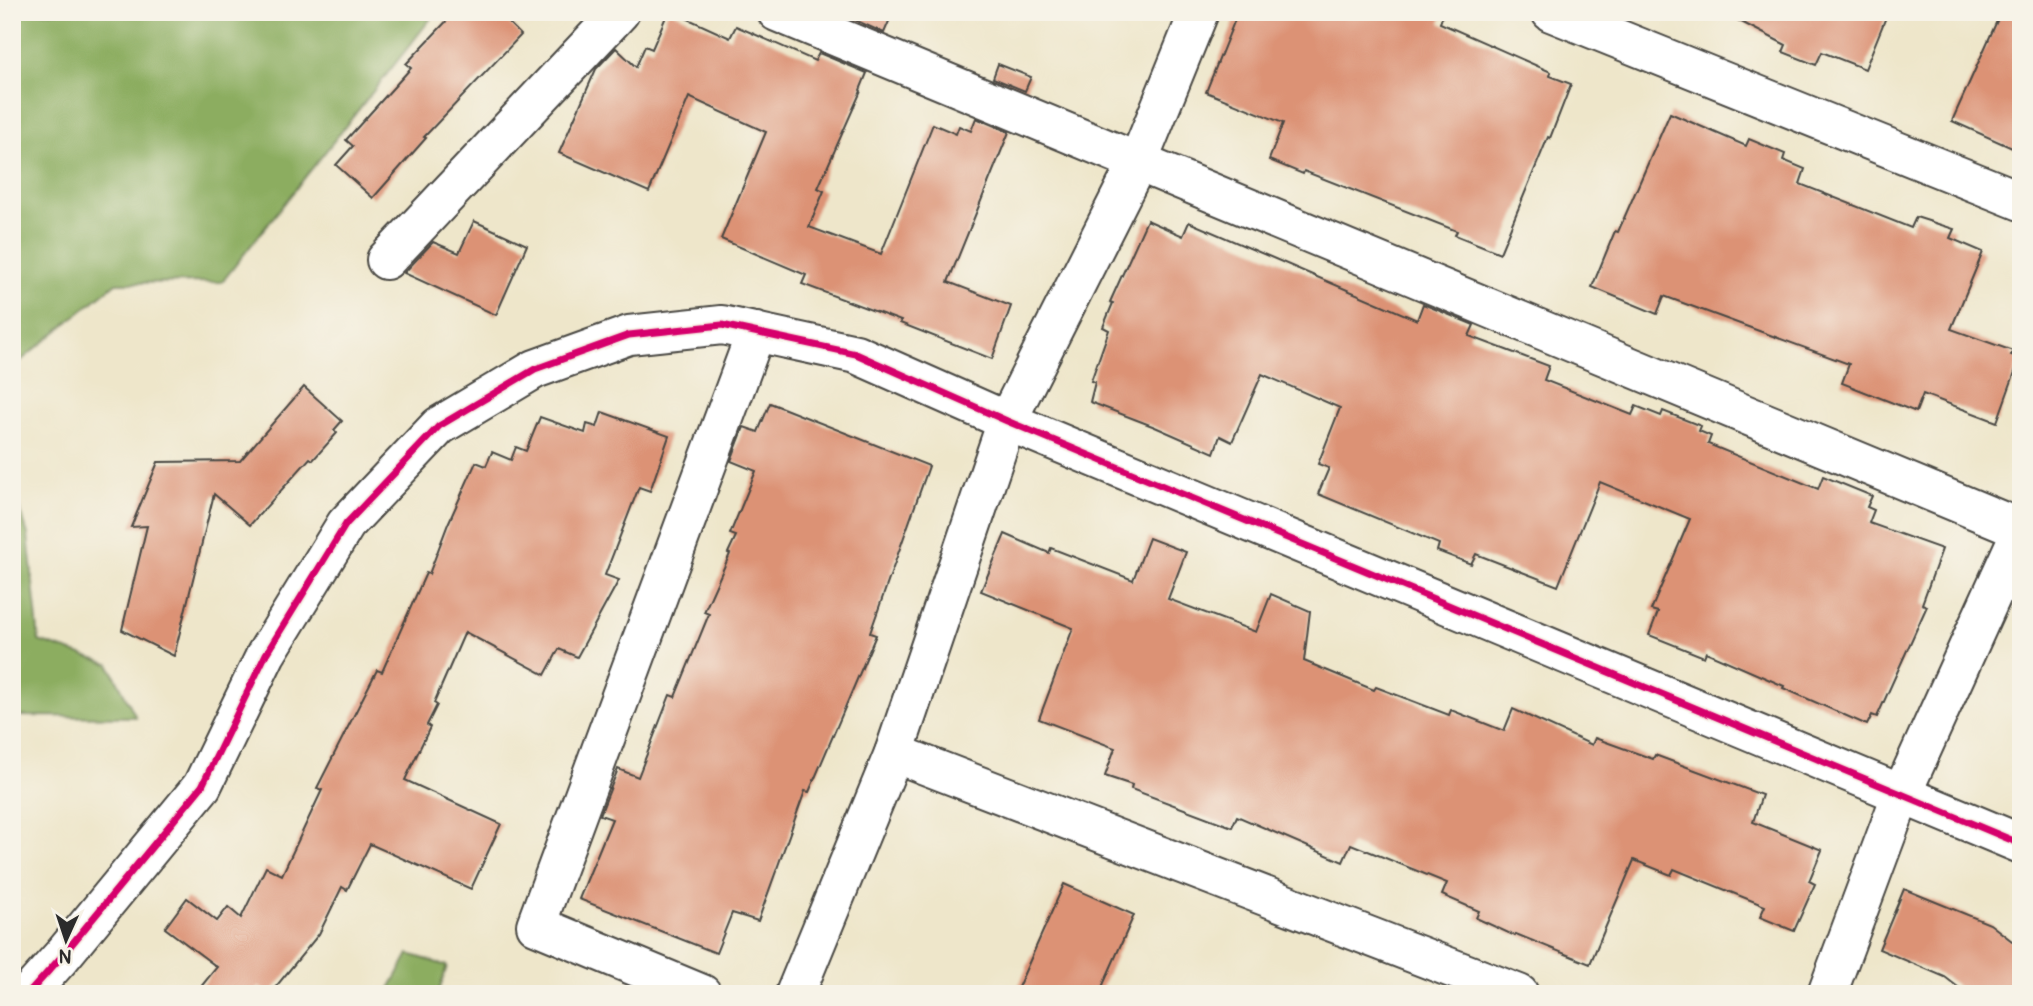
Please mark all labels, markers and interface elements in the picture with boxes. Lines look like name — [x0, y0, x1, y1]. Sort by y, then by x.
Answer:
north arrow — [32, 904, 102, 974]
text: N — [58, 944, 72, 968]

